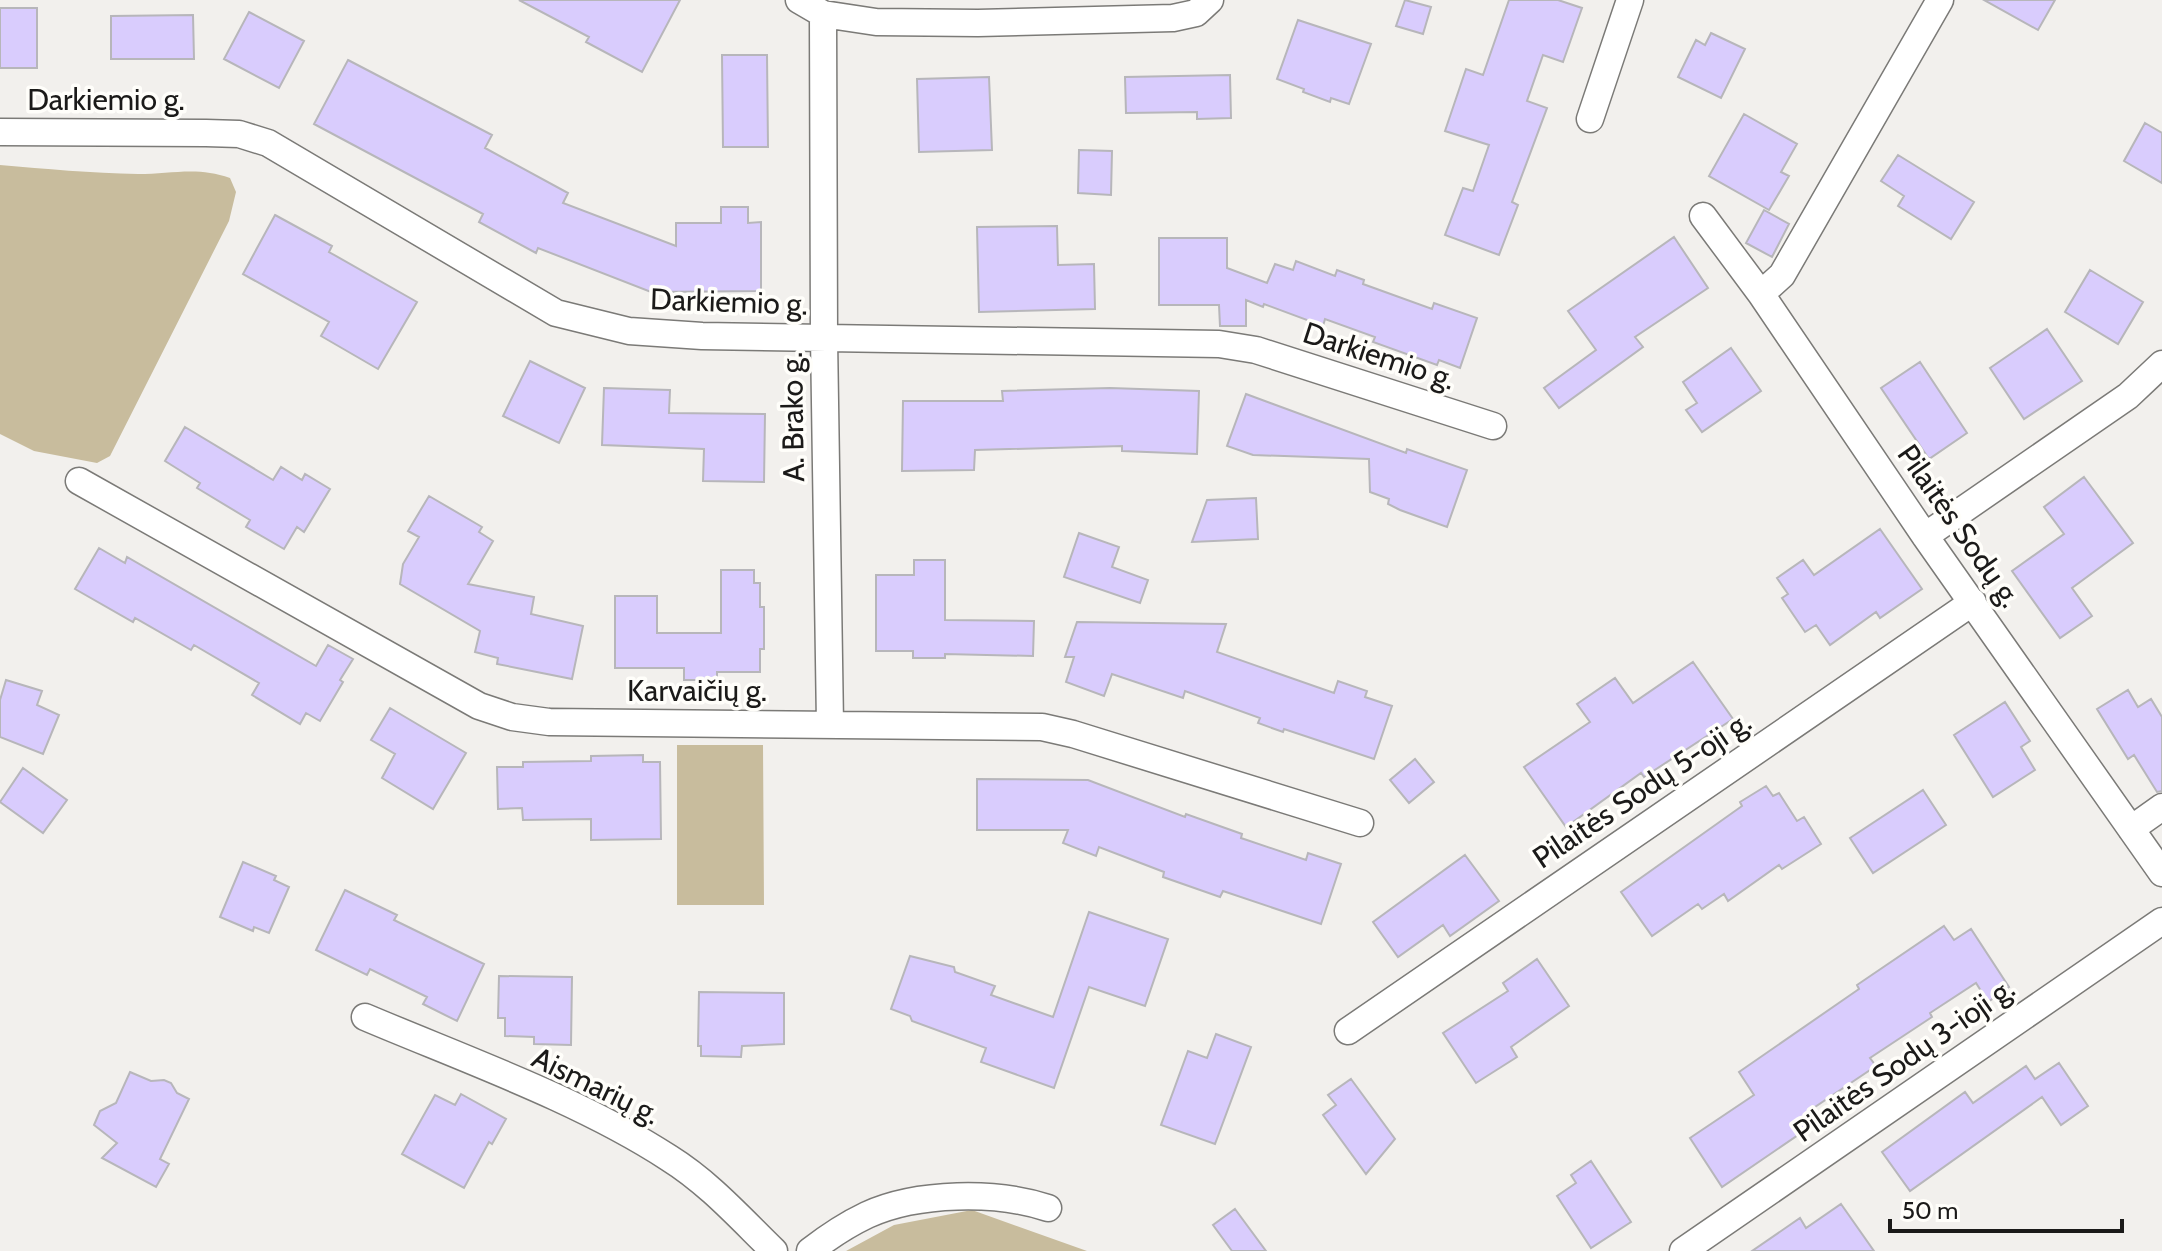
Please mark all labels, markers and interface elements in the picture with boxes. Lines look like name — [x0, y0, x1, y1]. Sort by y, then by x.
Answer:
street label: Darkiemio g. — [27, 81, 185, 118]
street label: Darkiemio g. — [650, 280, 808, 323]
street label: Darkiemio g. — [1298, 314, 1460, 397]
street label: A. Brako g. — [773, 352, 812, 482]
street label: Pilaitės Sodų g. — [1890, 437, 2029, 614]
street label: Karvaičių g. — [627, 672, 767, 709]
street label: Pilaitės Sodų 5-oji g. — [1526, 703, 1758, 876]
street label: Pilaitės Sodų 3-ioji g. — [1786, 969, 2021, 1150]
street label: Aismarių g. — [526, 1039, 666, 1132]
scale bar — [1890, 1183, 2122, 1233]
text: 50 m — [1902, 1196, 1958, 1225]

